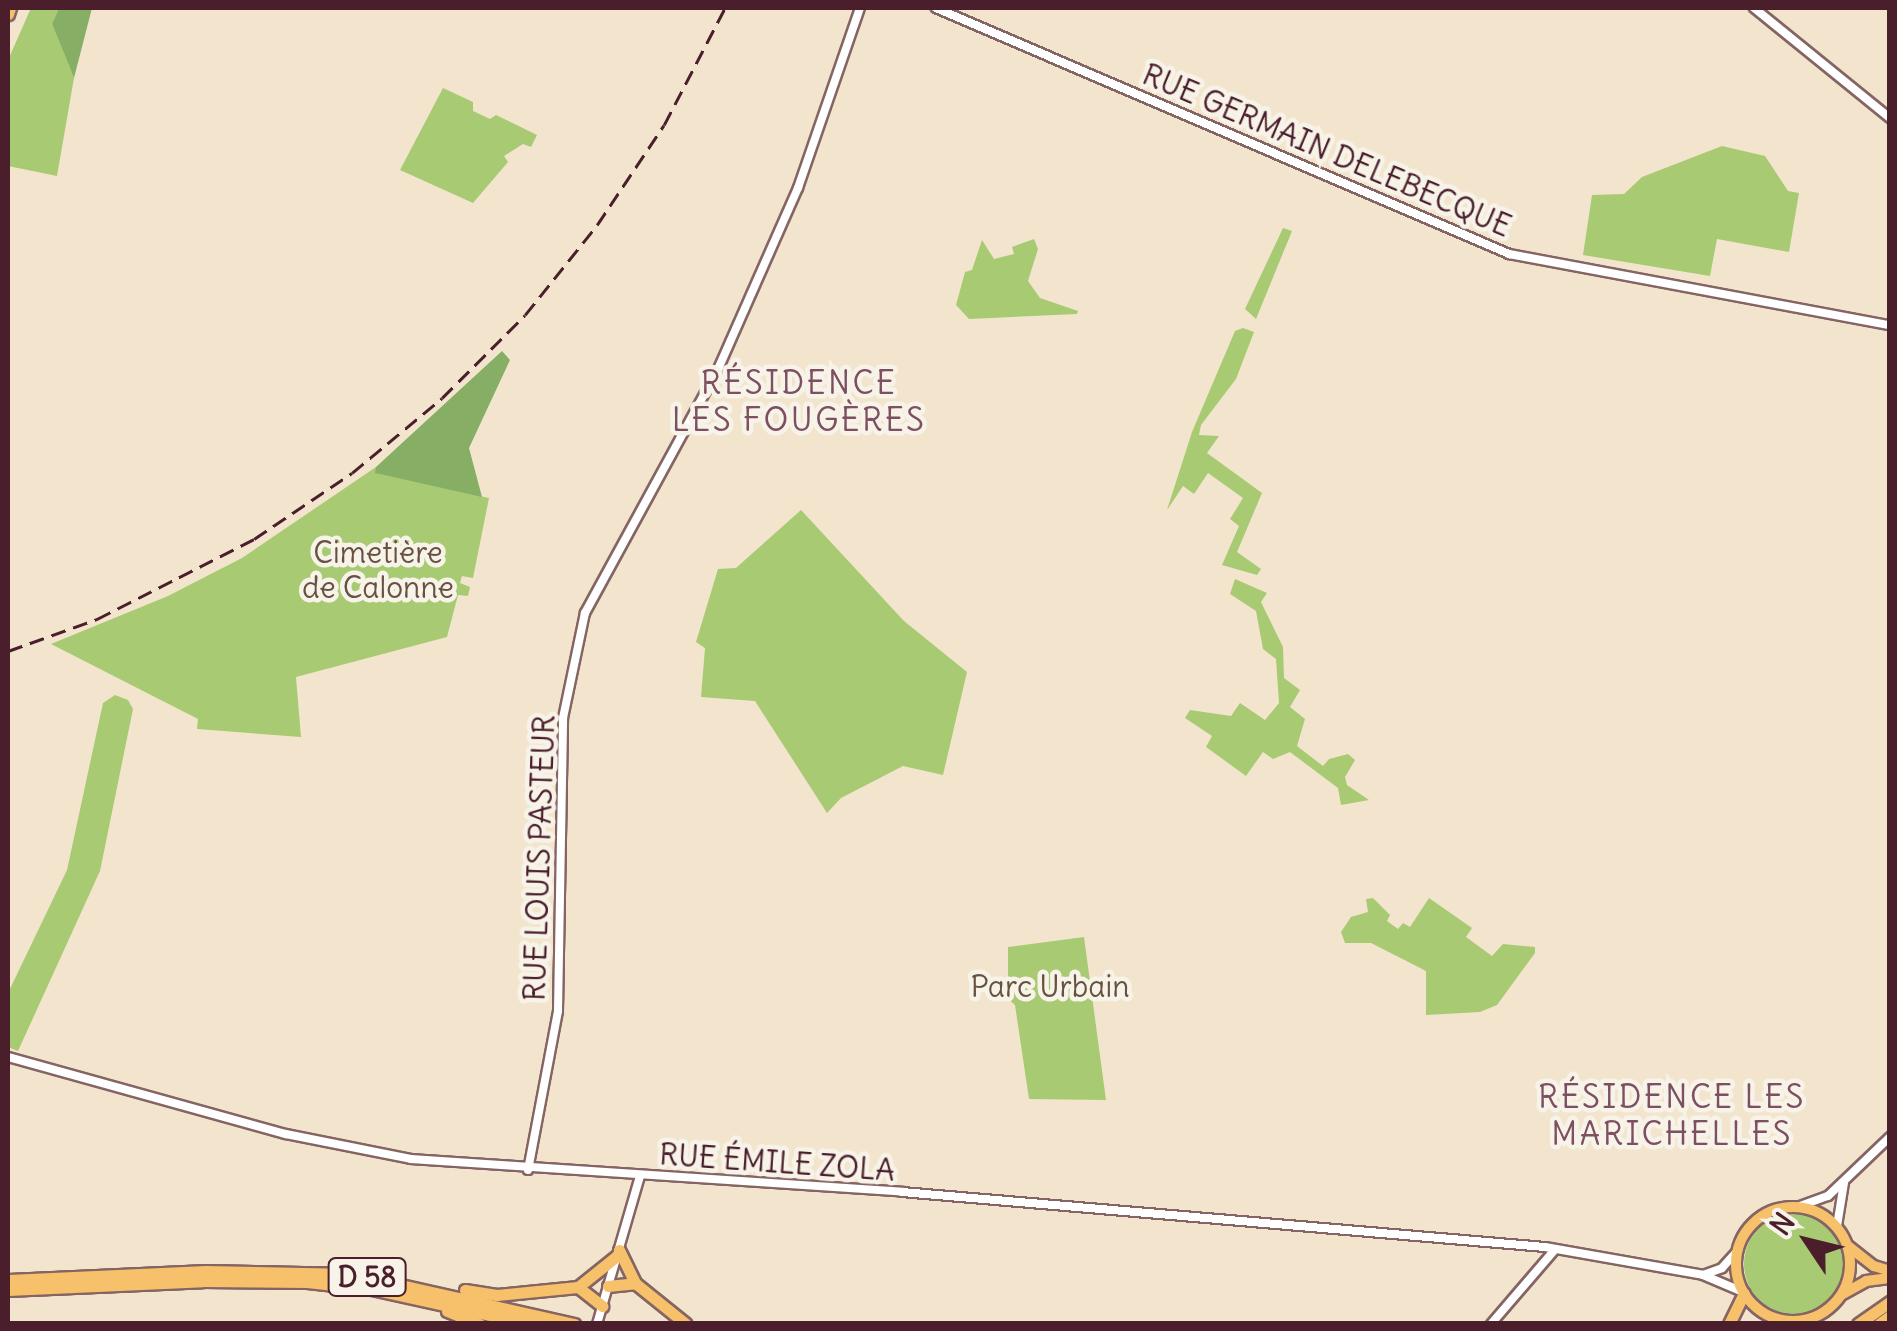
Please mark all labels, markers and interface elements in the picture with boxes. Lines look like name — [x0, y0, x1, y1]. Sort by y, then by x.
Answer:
street label: RUE GERMAIN DELEBECQUE — [1137, 56, 1517, 244]
district label: RÉSIDENCE LES FOUGÈRES — [672, 365, 926, 440]
park label: Cimetière de Calonne — [302, 534, 454, 604]
street label: RUE LOUIS PASTEUR — [516, 714, 562, 1002]
park label: Parc Urbain — [970, 968, 1130, 1004]
district label: RÉSIDENCE LES MARICHELLES — [1538, 1079, 1806, 1154]
street label: RUE ÉMILE ZOLA — [658, 1136, 896, 1188]
north arrow — [1757, 1191, 1857, 1291]
text: N — [1762, 1206, 1803, 1242]
road number: D 58 — [327, 1254, 407, 1300]

